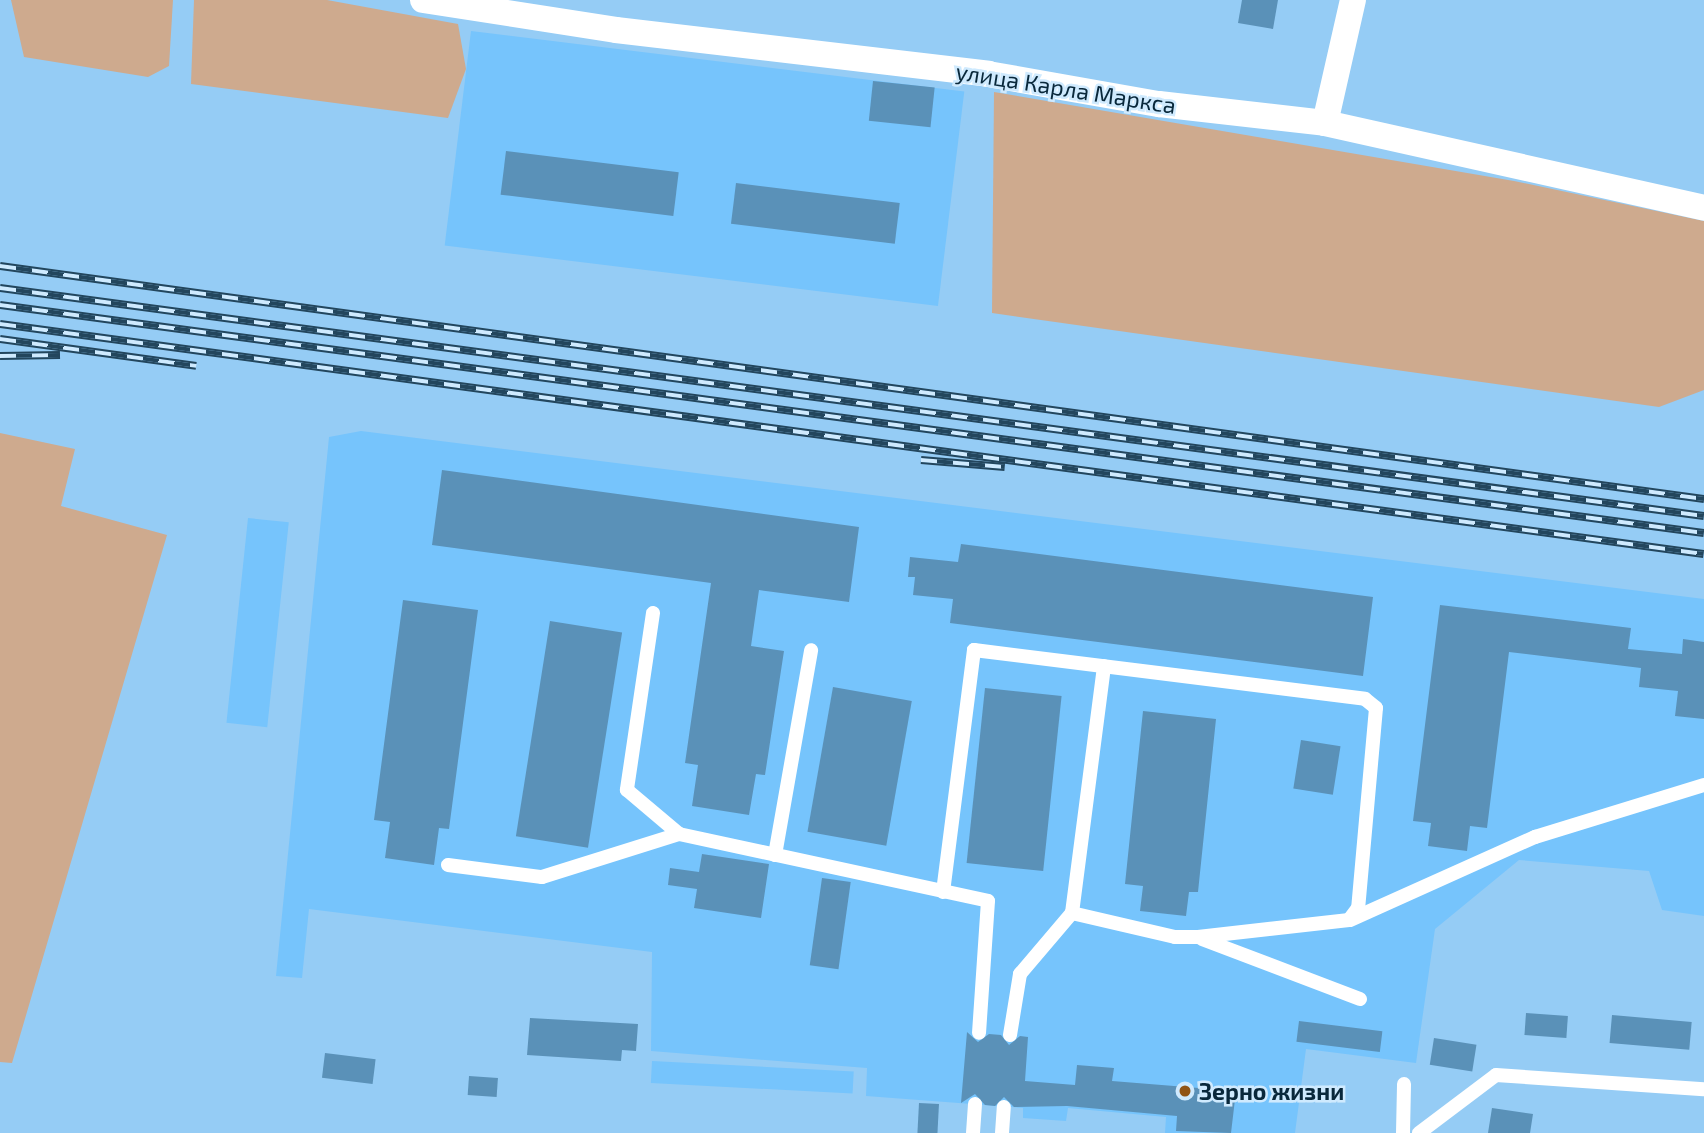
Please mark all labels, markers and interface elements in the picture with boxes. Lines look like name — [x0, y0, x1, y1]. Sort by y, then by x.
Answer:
street label: улица Карла Маркса — [954, 57, 1178, 119]
place label: Зерно жизни — [1199, 1077, 1344, 1105]
marker: Зерно жизни — [1177, 1083, 1193, 1099]

